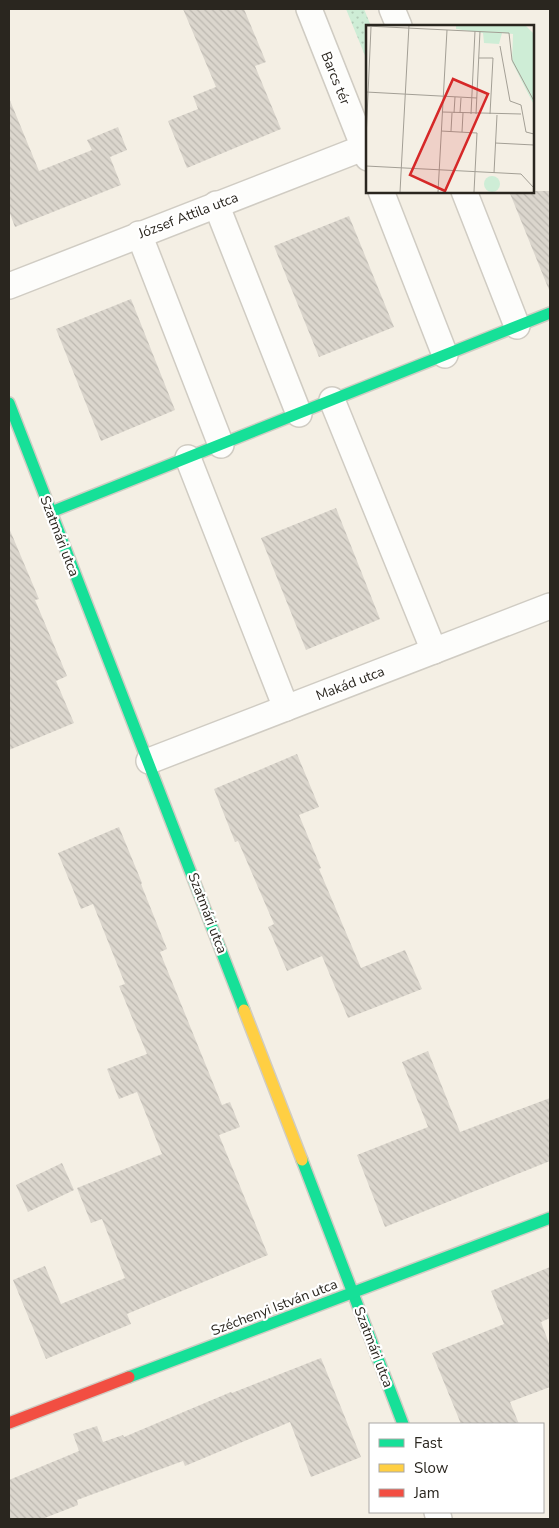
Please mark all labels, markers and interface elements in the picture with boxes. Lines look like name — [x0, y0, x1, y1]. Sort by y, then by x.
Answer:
inset map — [366, 25, 534, 192]
street label: Barcs tér — [316, 49, 355, 108]
street label: József Attila utca — [135, 188, 241, 244]
street label: Szatmári utca — [35, 493, 84, 579]
street label: Makád utca — [313, 662, 387, 705]
street label: Szatmári utca — [183, 870, 232, 956]
street label: Széchenyi István utca — [208, 1275, 340, 1340]
street label: Szatmári utca — [349, 1304, 398, 1390]
legend — [369, 1423, 544, 1513]
text: Fast — [414, 1433, 443, 1453]
text: Slow — [414, 1458, 449, 1478]
text: Jam — [413, 1483, 440, 1503]

